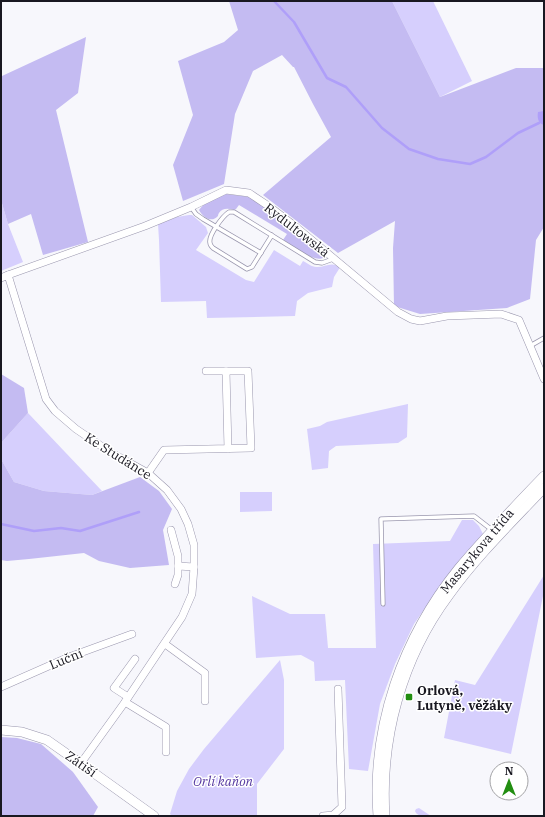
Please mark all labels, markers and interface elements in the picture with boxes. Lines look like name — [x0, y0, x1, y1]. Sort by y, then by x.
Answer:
street label: Rydultowská — [261, 199, 333, 261]
street label: Ke Studánce — [81, 429, 155, 483]
street label: Masarykova třída — [436, 505, 518, 597]
street label: Luční — [47, 645, 85, 673]
place label: Orlová, Lutyně, věžáky — [417, 682, 513, 714]
marker: Orlová, Lutyně, věžáky — [404, 692, 414, 702]
street label: Zátiší — [62, 747, 100, 781]
north arrow — [489, 761, 529, 801]
text: N — [505, 764, 514, 778]
park label: Orlí kaňon — [193, 773, 254, 790]

